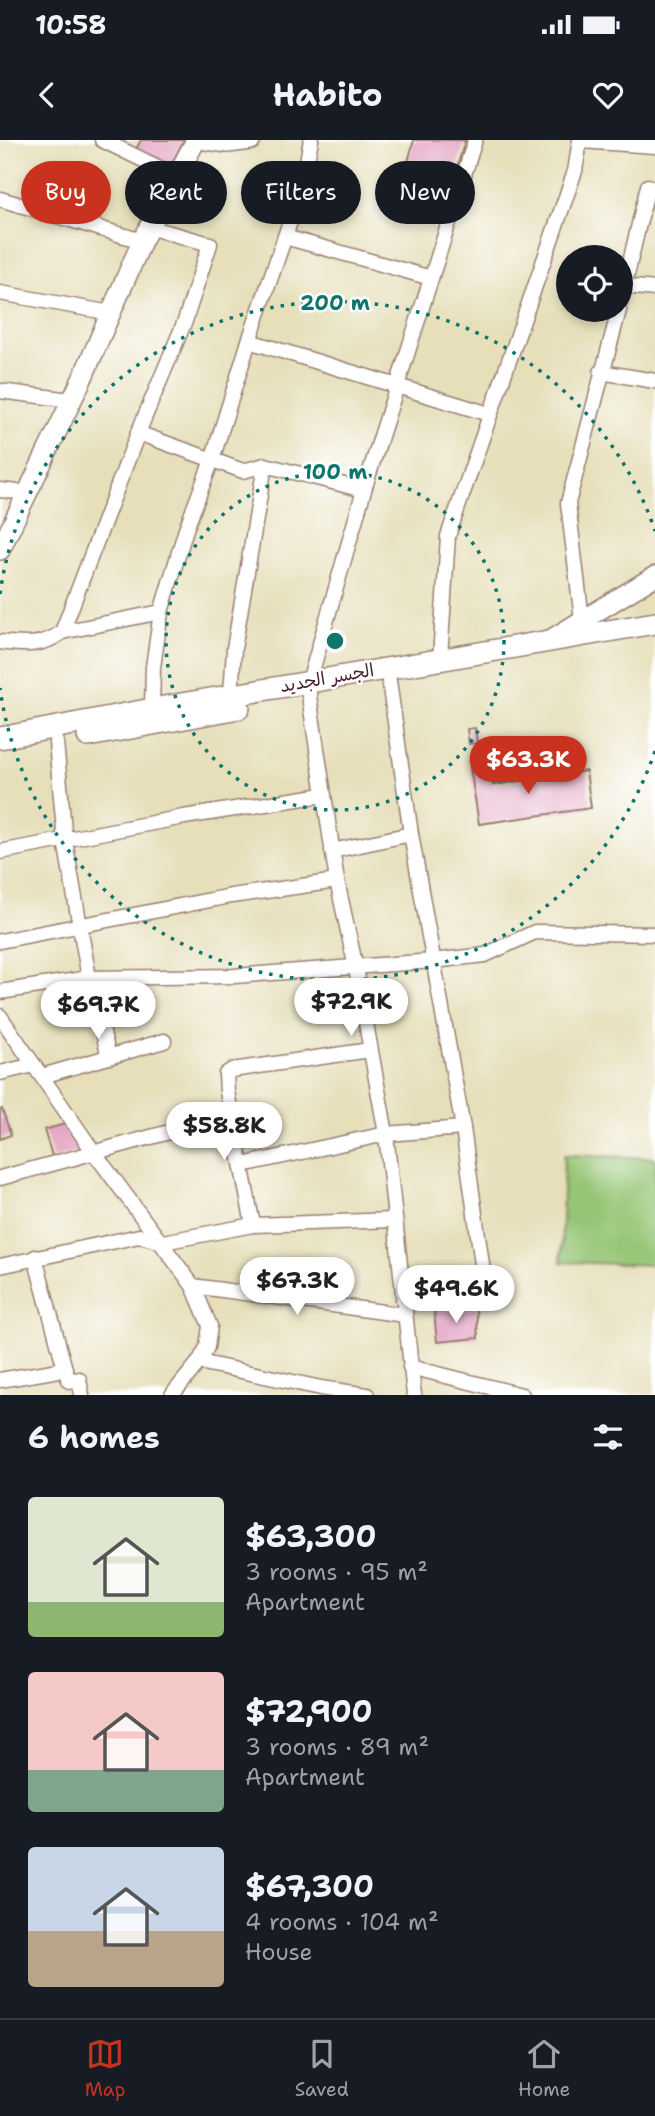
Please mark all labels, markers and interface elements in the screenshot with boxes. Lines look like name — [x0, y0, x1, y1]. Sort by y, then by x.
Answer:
text: 10:58 — [35, 7, 107, 42]
text: Habito — [272, 73, 383, 116]
icon: back — [28, 76, 66, 114]
icon: heart — [589, 76, 627, 114]
chip: Buy — [21, 161, 111, 224]
chip: Rent — [125, 161, 227, 224]
chip: Filters — [241, 161, 361, 224]
chip: New — [375, 161, 475, 224]
map controls — [556, 245, 633, 322]
button: locate — [556, 245, 633, 322]
text: 200 m — [300, 289, 370, 317]
text: 100 m — [303, 458, 367, 486]
centre of rings — [323, 629, 347, 653]
street label: الجسر الجديد — [278, 658, 376, 698]
pin: $63.3K — [471, 736, 585, 796]
text: $63.3K — [486, 744, 570, 774]
pin: $72.9K — [294, 978, 408, 1038]
pin: $69.7K — [41, 982, 155, 1041]
text: $72.9K — [310, 986, 392, 1016]
text: $69.7K — [57, 989, 139, 1019]
pin: $58.8K — [167, 1102, 281, 1162]
text: $58.8K — [182, 1110, 266, 1140]
pin: $67.3K — [240, 1258, 354, 1317]
text: $67.3K — [256, 1265, 338, 1295]
pin: $49.6K — [399, 1266, 513, 1325]
text: $49.6K — [414, 1273, 498, 1303]
text: 6 homes — [28, 1417, 160, 1458]
icon: filters — [589, 1418, 627, 1456]
text: $63,300 — [245, 1516, 376, 1557]
icon: home — [84, 1525, 168, 1609]
text: 3 rooms · 95 m² — [245, 1557, 428, 1587]
text: Apartment — [245, 1587, 365, 1617]
text: $72,900 — [245, 1691, 373, 1732]
icon: home — [84, 1700, 168, 1784]
text: 3 rooms · 89 m² — [245, 1732, 429, 1762]
text: Apartment — [245, 1762, 365, 1792]
text: $67,300 — [245, 1866, 374, 1907]
icon: home — [84, 1875, 168, 1959]
text: 4 rooms · 104 m² — [245, 1907, 438, 1937]
text: House — [245, 1937, 313, 1967]
tab: Map — [85, 2035, 125, 2102]
tab: Saved — [295, 2035, 349, 2102]
tab: Home — [518, 2035, 570, 2102]

